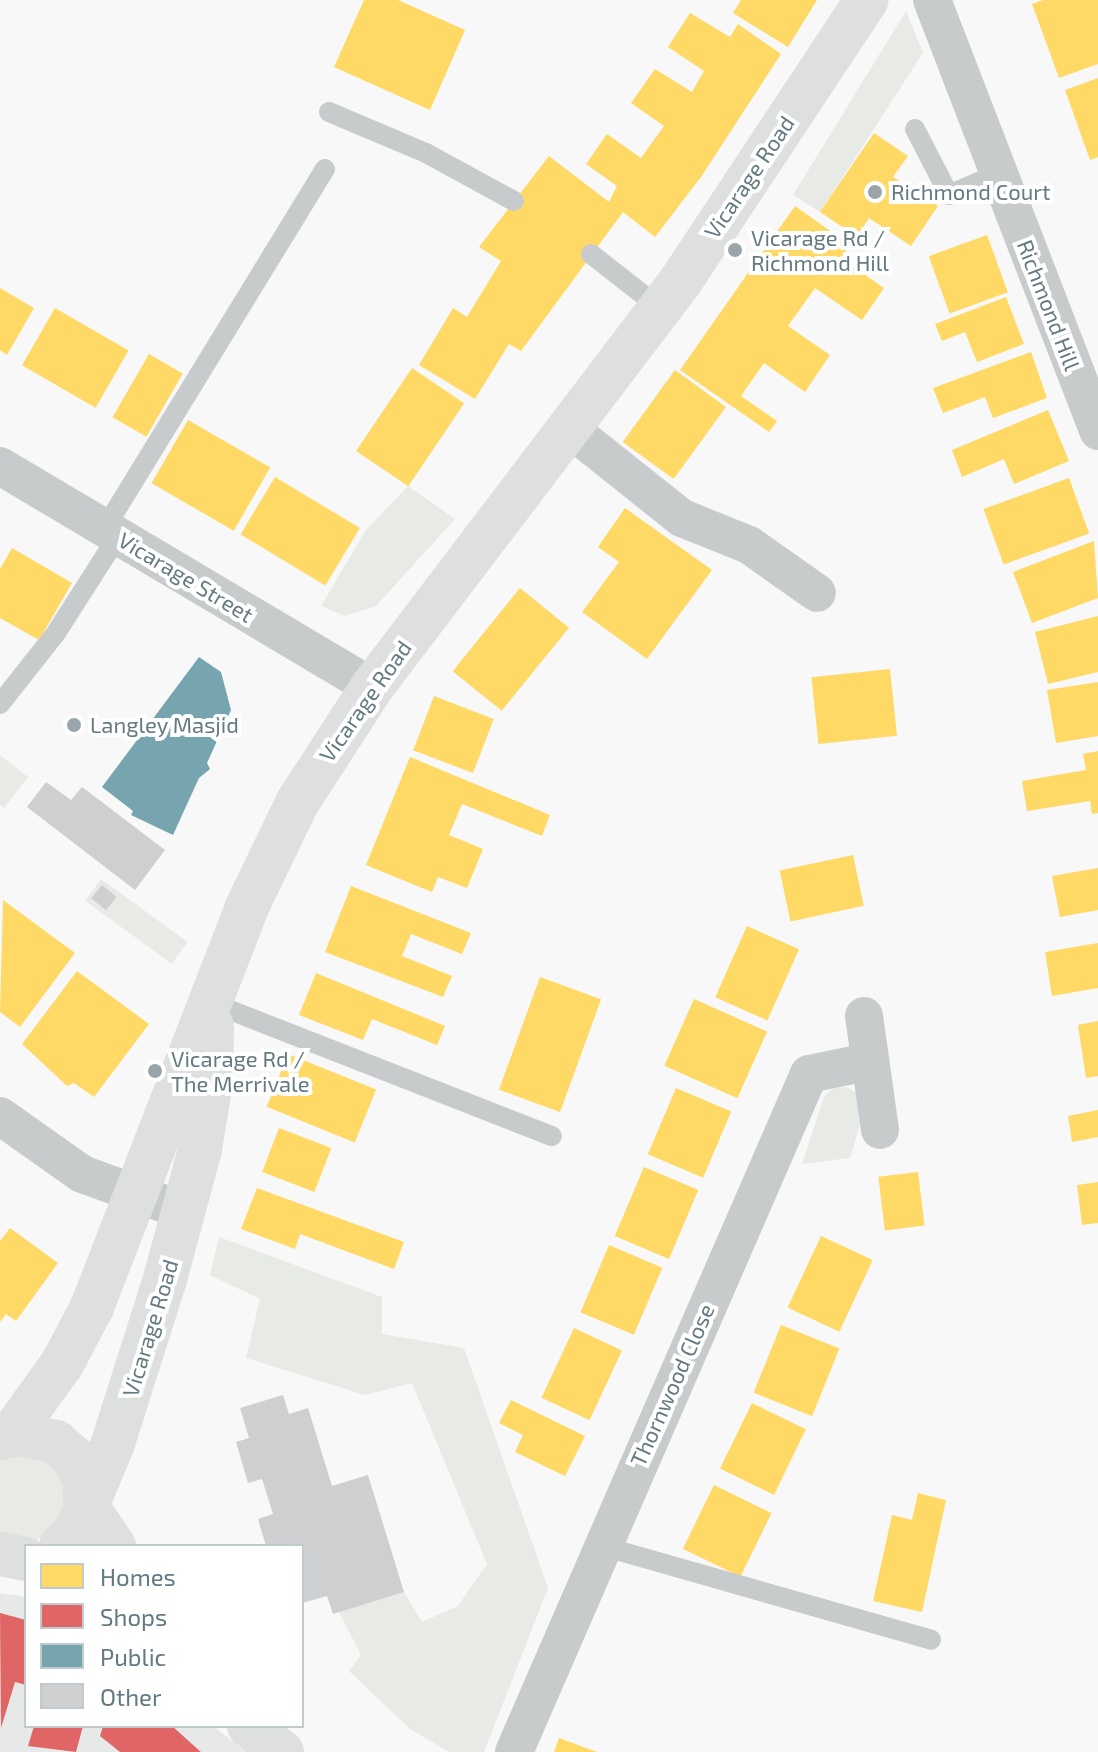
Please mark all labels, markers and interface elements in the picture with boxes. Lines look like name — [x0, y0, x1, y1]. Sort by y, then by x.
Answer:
street label: Vicarage Road — [698, 111, 800, 243]
place label: Richmond Court — [891, 179, 1050, 205]
marker: Richmond Court — [866, 183, 884, 201]
place label: Vicarage Rd / Richmond Hill — [751, 224, 889, 276]
street label: Richmond Hill — [1012, 236, 1086, 374]
marker: Vicarage Rd / Richmond Hill — [726, 241, 744, 259]
street label: Vicarage Street — [114, 526, 258, 628]
street label: Vicarage Road — [313, 635, 417, 767]
place label: Langley Masjid — [90, 712, 239, 738]
marker: Langley Masjid — [65, 716, 83, 734]
place label: Vicarage Rd / The Merrivale — [171, 1045, 309, 1096]
marker: Vicarage Rd / The Merrivale — [146, 1062, 164, 1080]
street label: Vicarage Road — [117, 1256, 183, 1400]
street label: Thornwood Close — [624, 1300, 720, 1470]
legend — [24, 1544, 304, 1728]
text: Homes — [100, 1562, 176, 1591]
text: Shops — [100, 1602, 167, 1631]
text: Public — [100, 1642, 166, 1671]
text: Other — [100, 1682, 162, 1711]

